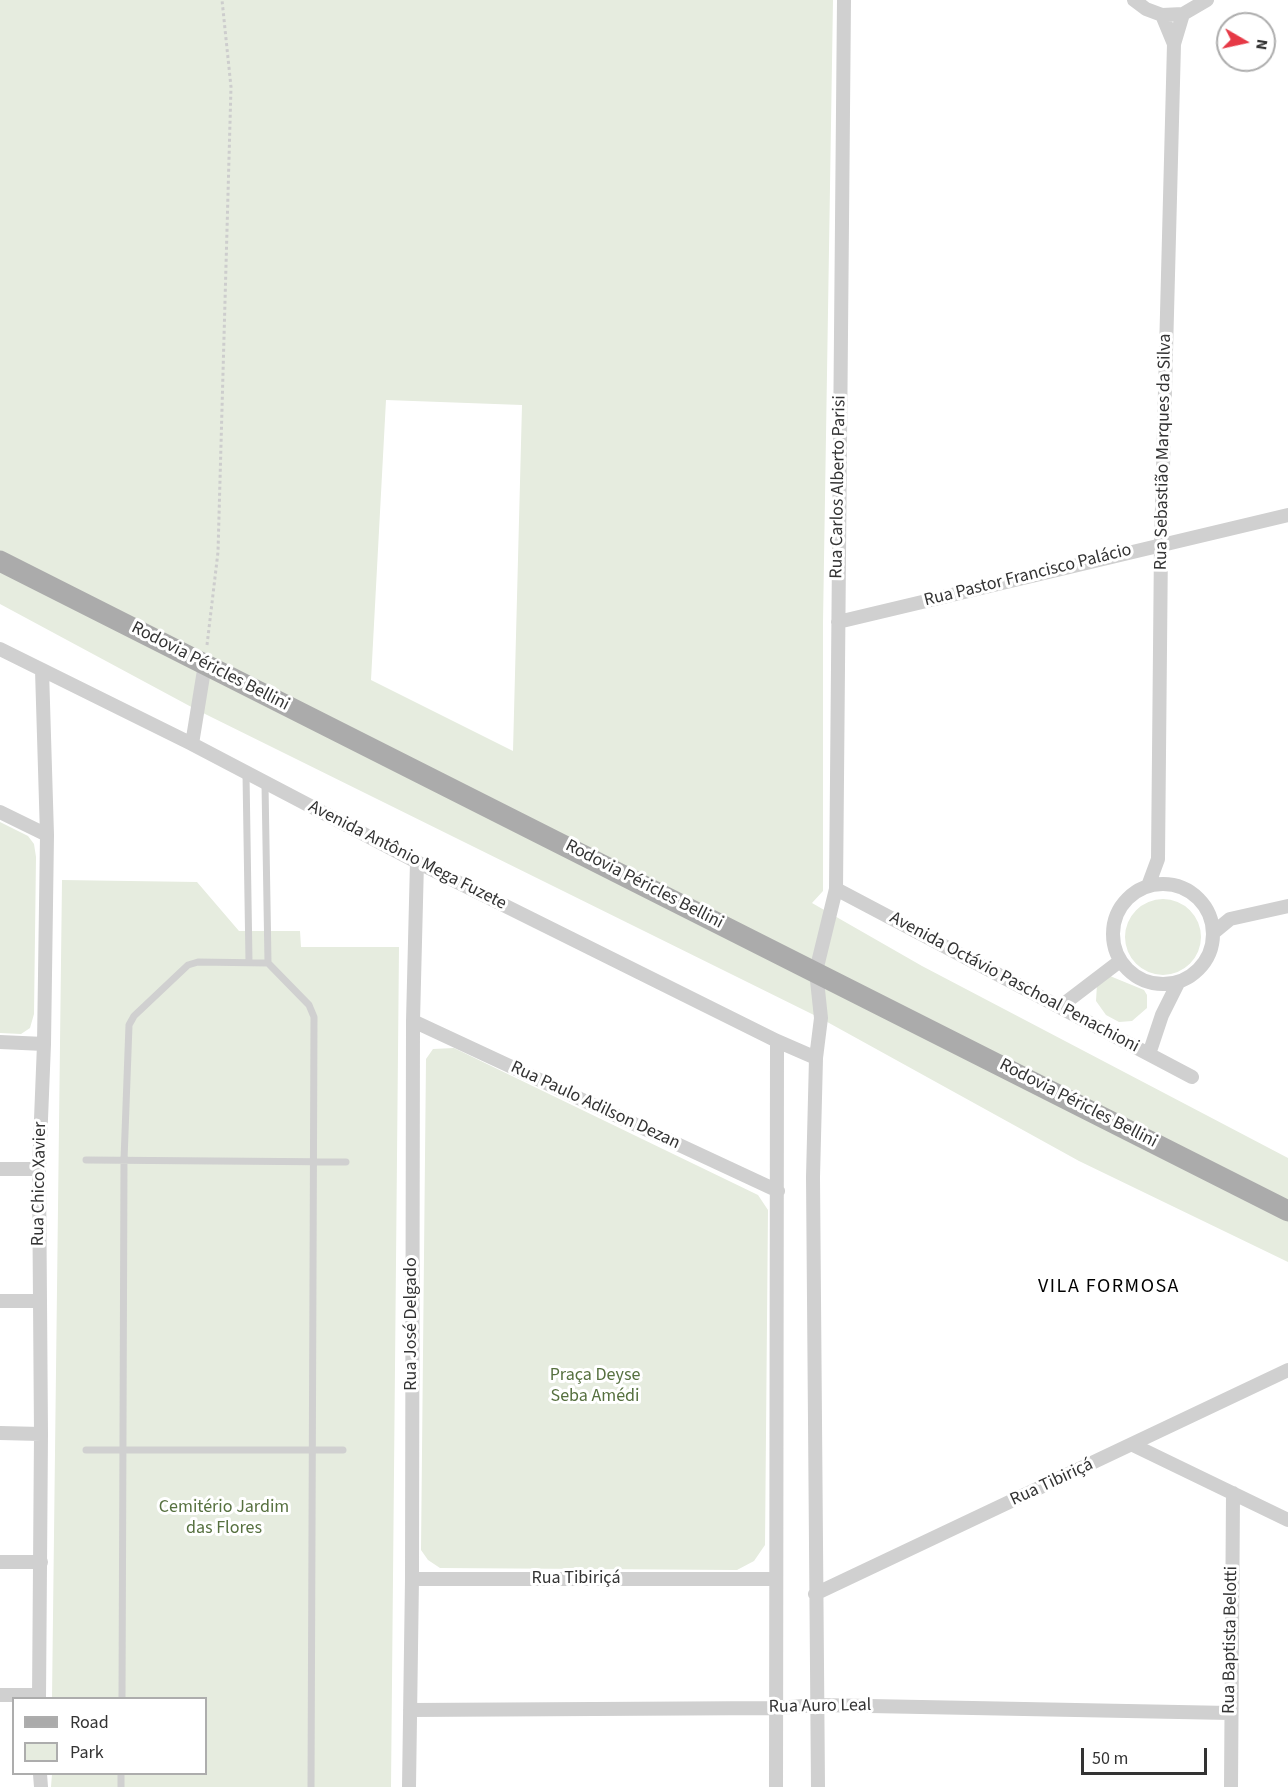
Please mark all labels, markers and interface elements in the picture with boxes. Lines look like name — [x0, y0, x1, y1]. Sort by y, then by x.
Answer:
north arrow — [1216, 12, 1276, 72]
text: N — [1250, 38, 1274, 51]
street label: Rua Sebastião Marques da Silva — [1151, 334, 1177, 570]
street label: Rua Carlos Alberto Parisi — [827, 395, 851, 579]
street label: Rua Pastor Francisco Palácio — [922, 540, 1134, 612]
street label: Rodovia Péricles Bellini — [127, 618, 293, 716]
street label: Avenida Antônio Mega Fuzete — [304, 797, 510, 915]
street label: Rodovia Péricles Bellini — [561, 836, 727, 934]
street label: Avenida Octávio Paschoal Penachioni — [885, 908, 1143, 1058]
street label: Rodovia Péricles Bellini — [995, 1055, 1161, 1153]
street label: Rua Paulo Adilson Dezan — [507, 1057, 683, 1155]
street label: Rua Chico Xavier — [28, 1122, 52, 1246]
street label: Rua José Delgado — [401, 1257, 423, 1391]
district label: VILA FORMOSA — [1038, 1276, 1180, 1300]
park label: Praça Deyse Seba Amédi — [550, 1365, 640, 1408]
street label: Rua Tibiriçá — [1007, 1454, 1097, 1512]
park label: Cemitério Jardim das Flores — [159, 1497, 289, 1540]
street label: Rua Baptista Belotti — [1219, 1566, 1243, 1714]
street label: Rua Tibiriçá — [532, 1568, 620, 1590]
street label: Rua Auro Leal — [769, 1695, 871, 1719]
legend — [12, 1697, 207, 1775]
text: Road — [70, 1710, 109, 1735]
scale bar — [1084, 1736, 1210, 1774]
text: Park — [70, 1740, 104, 1765]
text: 50 m — [1092, 1746, 1128, 1771]

